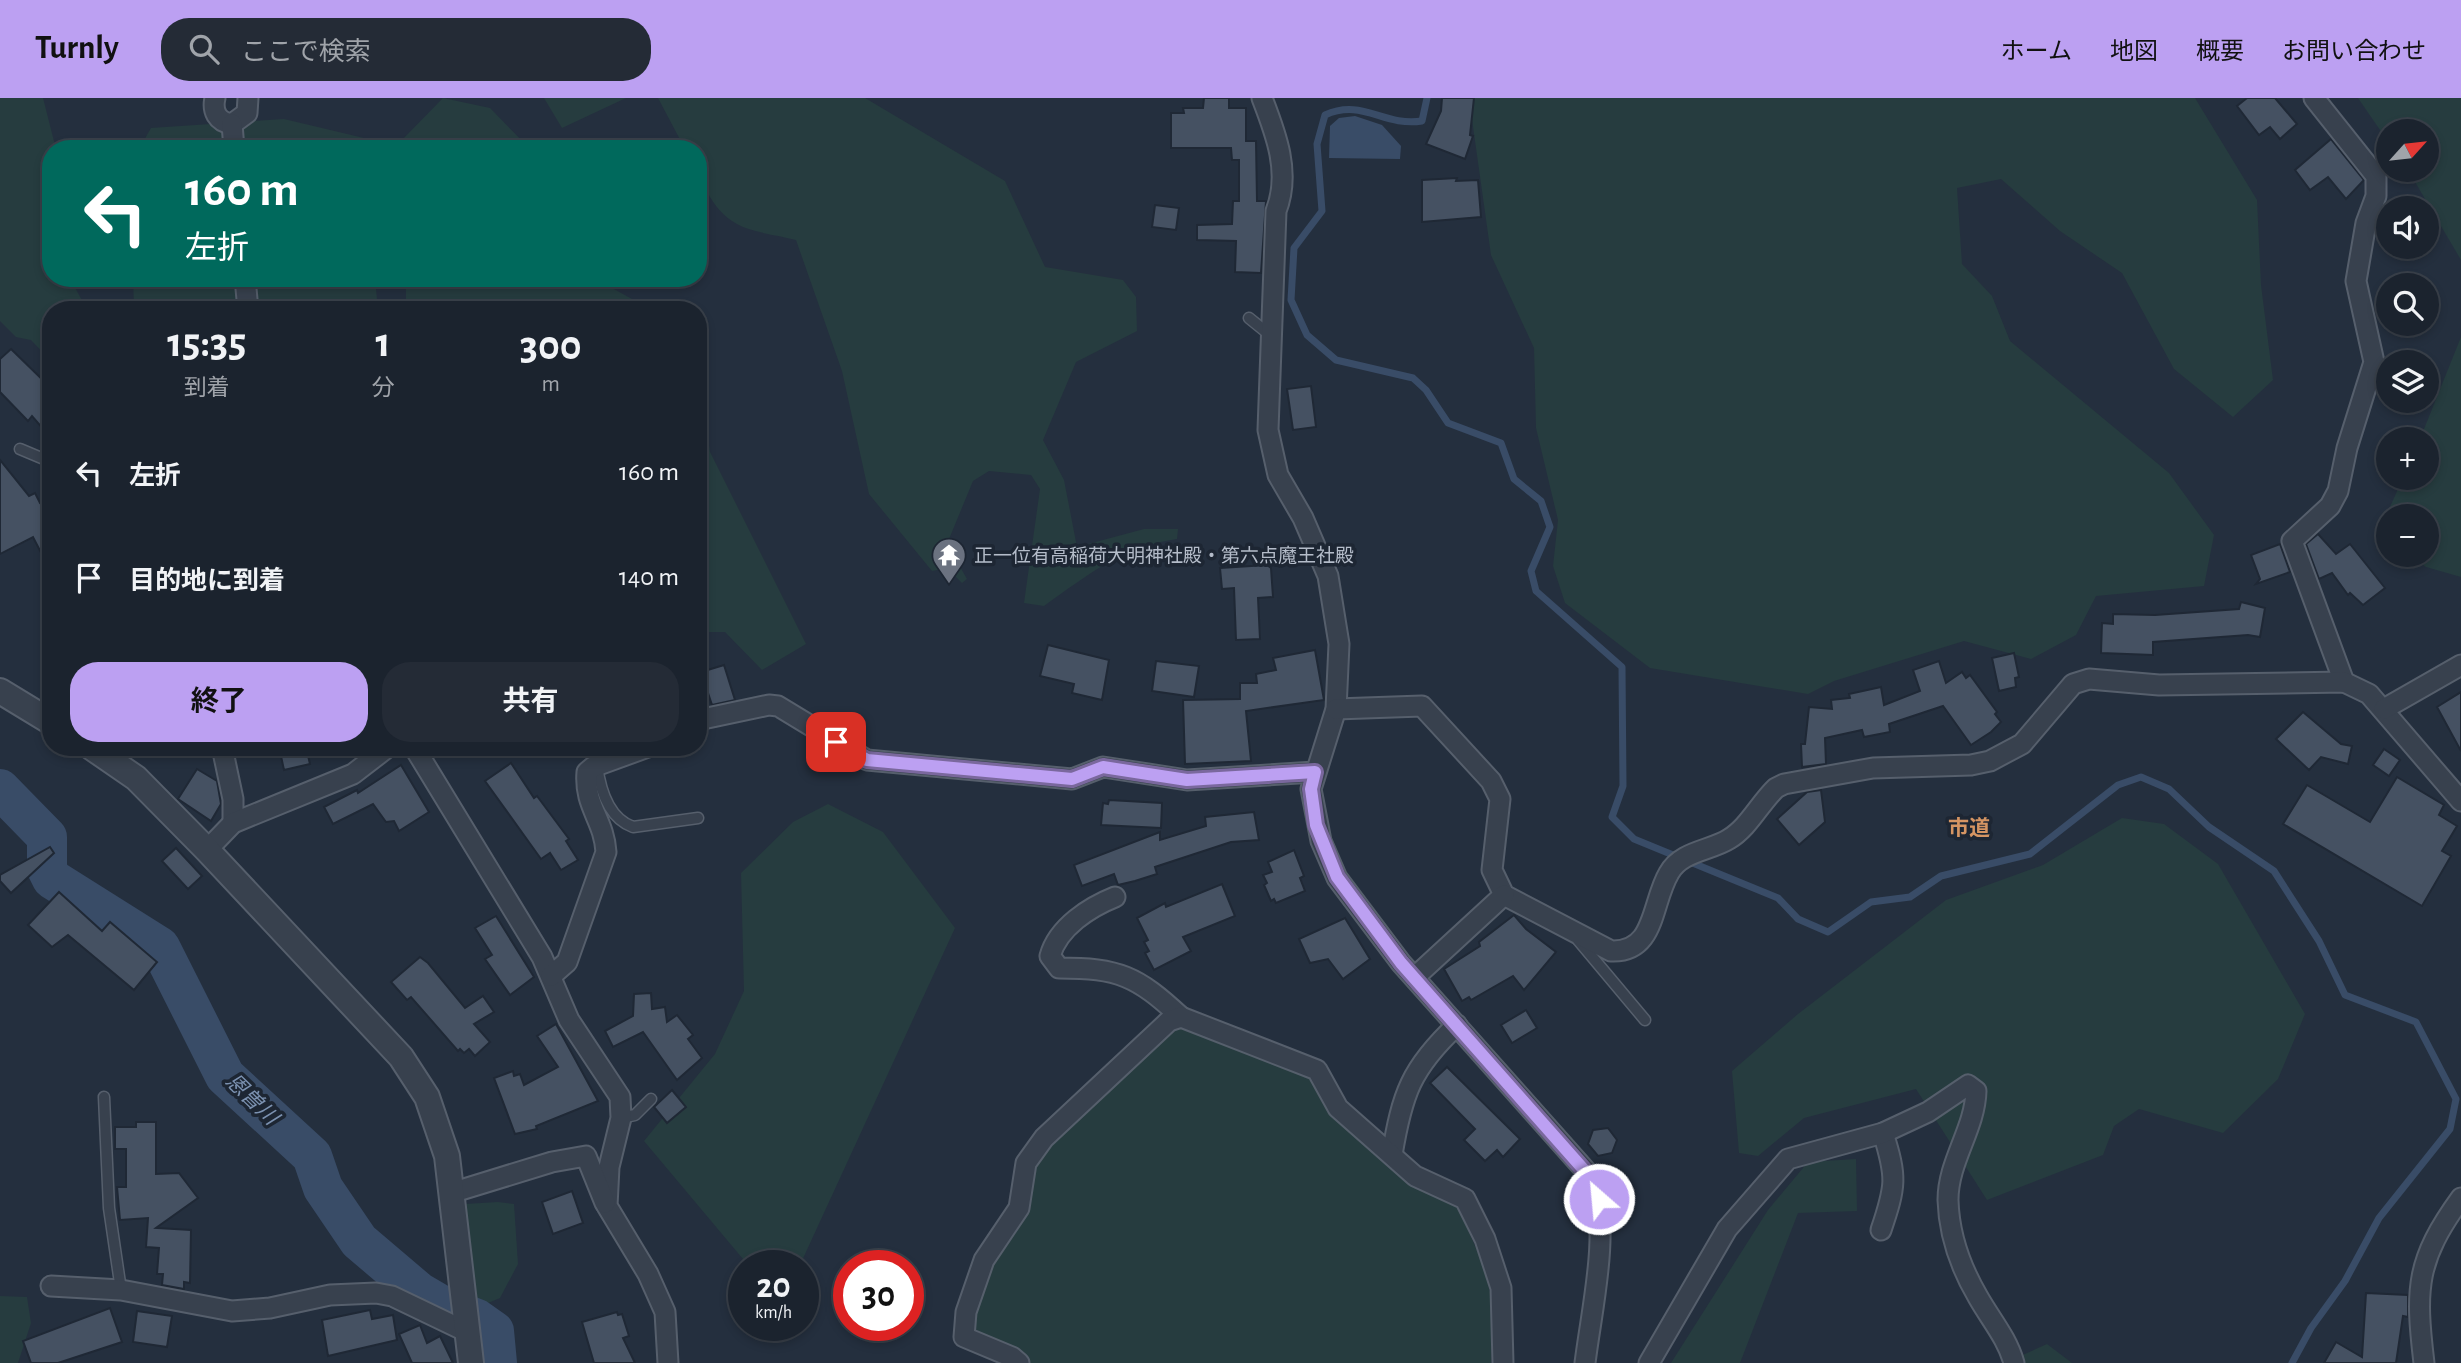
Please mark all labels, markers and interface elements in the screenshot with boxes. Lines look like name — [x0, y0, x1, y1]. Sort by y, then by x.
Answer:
search box — [161, 18, 651, 81]
icon: search — [185, 30, 223, 68]
text: Turnly — [35, 32, 119, 65]
text: ここで検索 — [241, 39, 371, 65]
text: ホーム — [2001, 40, 2072, 64]
text: 地図 — [2110, 40, 2158, 64]
text: 概要 — [2196, 40, 2244, 64]
text: お問い合わせ — [2282, 40, 2426, 64]
north arrow — [2376, 119, 2440, 182]
map controls — [2376, 119, 2439, 567]
text: 160 m — [185, 166, 299, 215]
icon: left — [70, 168, 161, 259]
button: sound — [2376, 196, 2439, 259]
text: 左折 — [185, 232, 249, 264]
button: search — [2376, 273, 2439, 336]
text: 15:35 — [167, 322, 246, 364]
text: 1 — [376, 322, 391, 364]
text: 300 — [520, 325, 582, 367]
button: layers — [2376, 350, 2439, 413]
text: m — [542, 373, 560, 396]
text: 到着 — [184, 377, 230, 400]
text: 分 — [372, 377, 395, 400]
button: + — [2376, 427, 2439, 490]
icon: left — [70, 454, 108, 492]
text: 160 m — [619, 459, 679, 485]
text: 左折 — [129, 463, 181, 489]
button: − — [2376, 504, 2439, 567]
temple icon: 正一位有高稲荷大明神社殿・第六点魔王社殿 — [930, 536, 968, 585]
place label: 正一位有高稲荷大明神社殿・第六点魔王社殿 — [974, 545, 1354, 566]
icon: arrive — [70, 559, 108, 597]
text: 140 m — [619, 564, 679, 590]
text: 目的地に到着 — [129, 568, 285, 594]
button: 終了 — [70, 662, 368, 742]
button: 共有 — [382, 662, 679, 742]
pin — [806, 712, 866, 772]
icon: arrive — [817, 723, 855, 761]
district label: 市道 — [1948, 816, 1990, 839]
water label: 恩曽川 — [222, 1069, 284, 1130]
position arrow — [1562, 1162, 1636, 1236]
speed limit sign: 30 — [833, 1250, 924, 1341]
text: 20 — [756, 1269, 791, 1304]
text: km/h — [755, 1304, 792, 1322]

